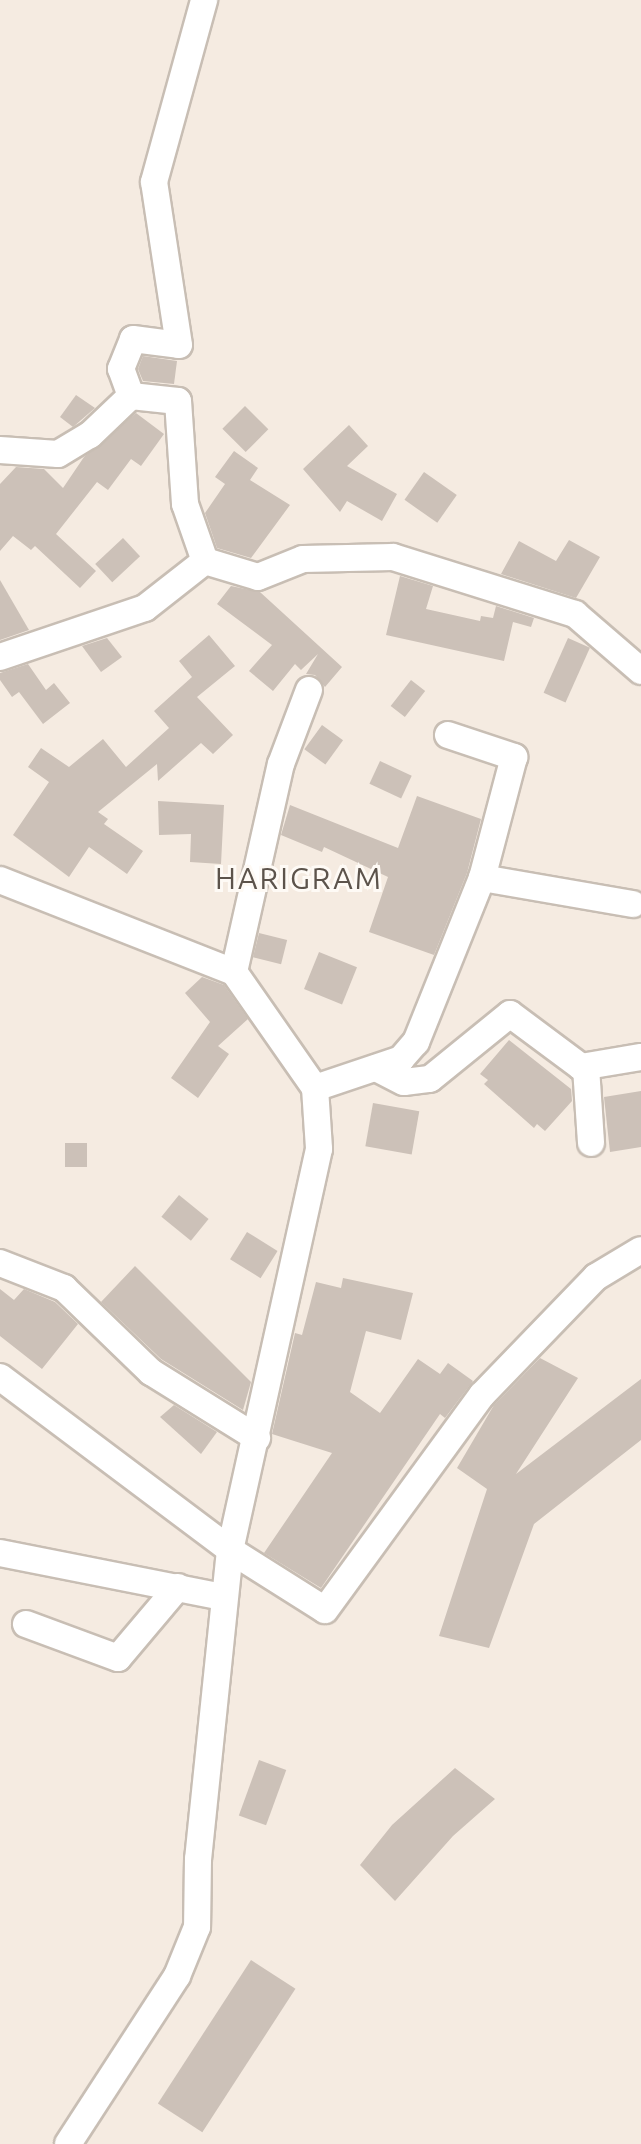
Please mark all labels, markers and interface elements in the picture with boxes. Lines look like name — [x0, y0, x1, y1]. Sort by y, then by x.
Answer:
district label: HARIGRAM — [215, 860, 383, 896]

